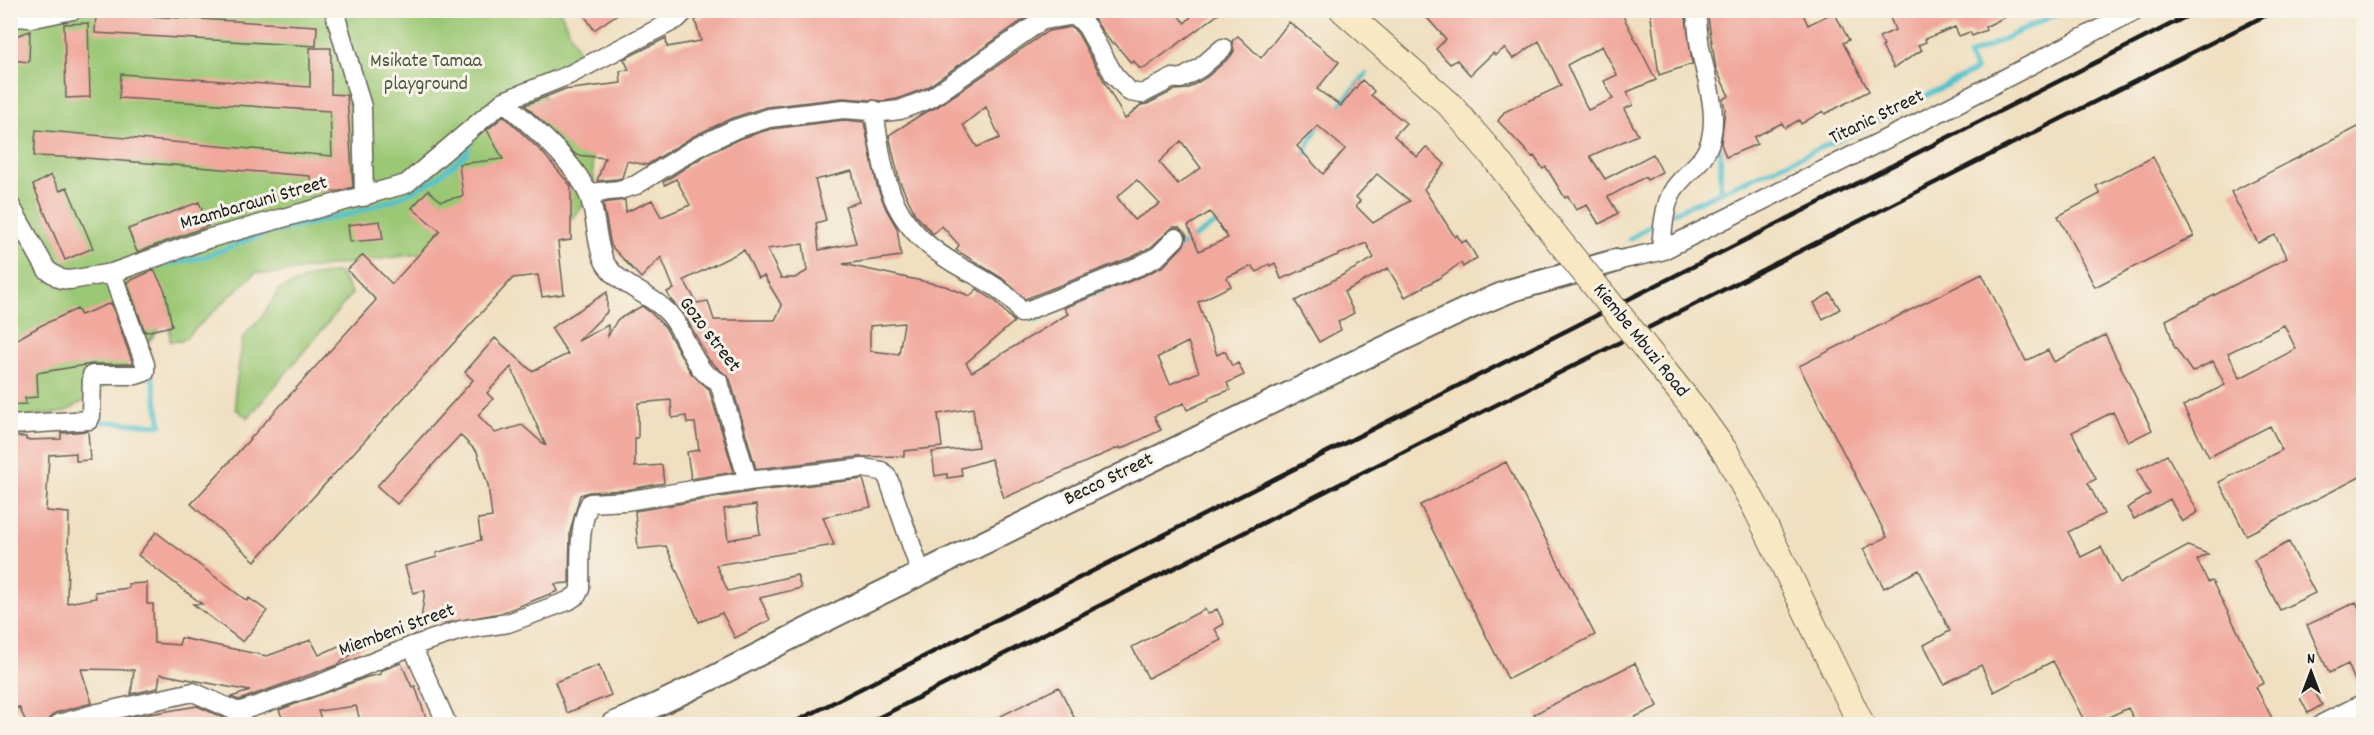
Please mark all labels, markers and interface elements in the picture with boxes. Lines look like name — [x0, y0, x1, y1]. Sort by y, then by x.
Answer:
park label: Msikate Tamaa playground — [370, 48, 483, 99]
street label: Titanic Street — [1825, 83, 1929, 153]
street label: Mzambarauni Street — [177, 170, 331, 238]
street label: Kiembe Mbuzi Road — [1585, 278, 1695, 404]
street label: Gozo street — [671, 291, 747, 379]
street label: Becco Street — [1060, 446, 1158, 514]
street label: Miembeni Street — [335, 597, 459, 665]
north arrow — [2281, 642, 2341, 702]
text: N — [2307, 648, 2315, 671]

